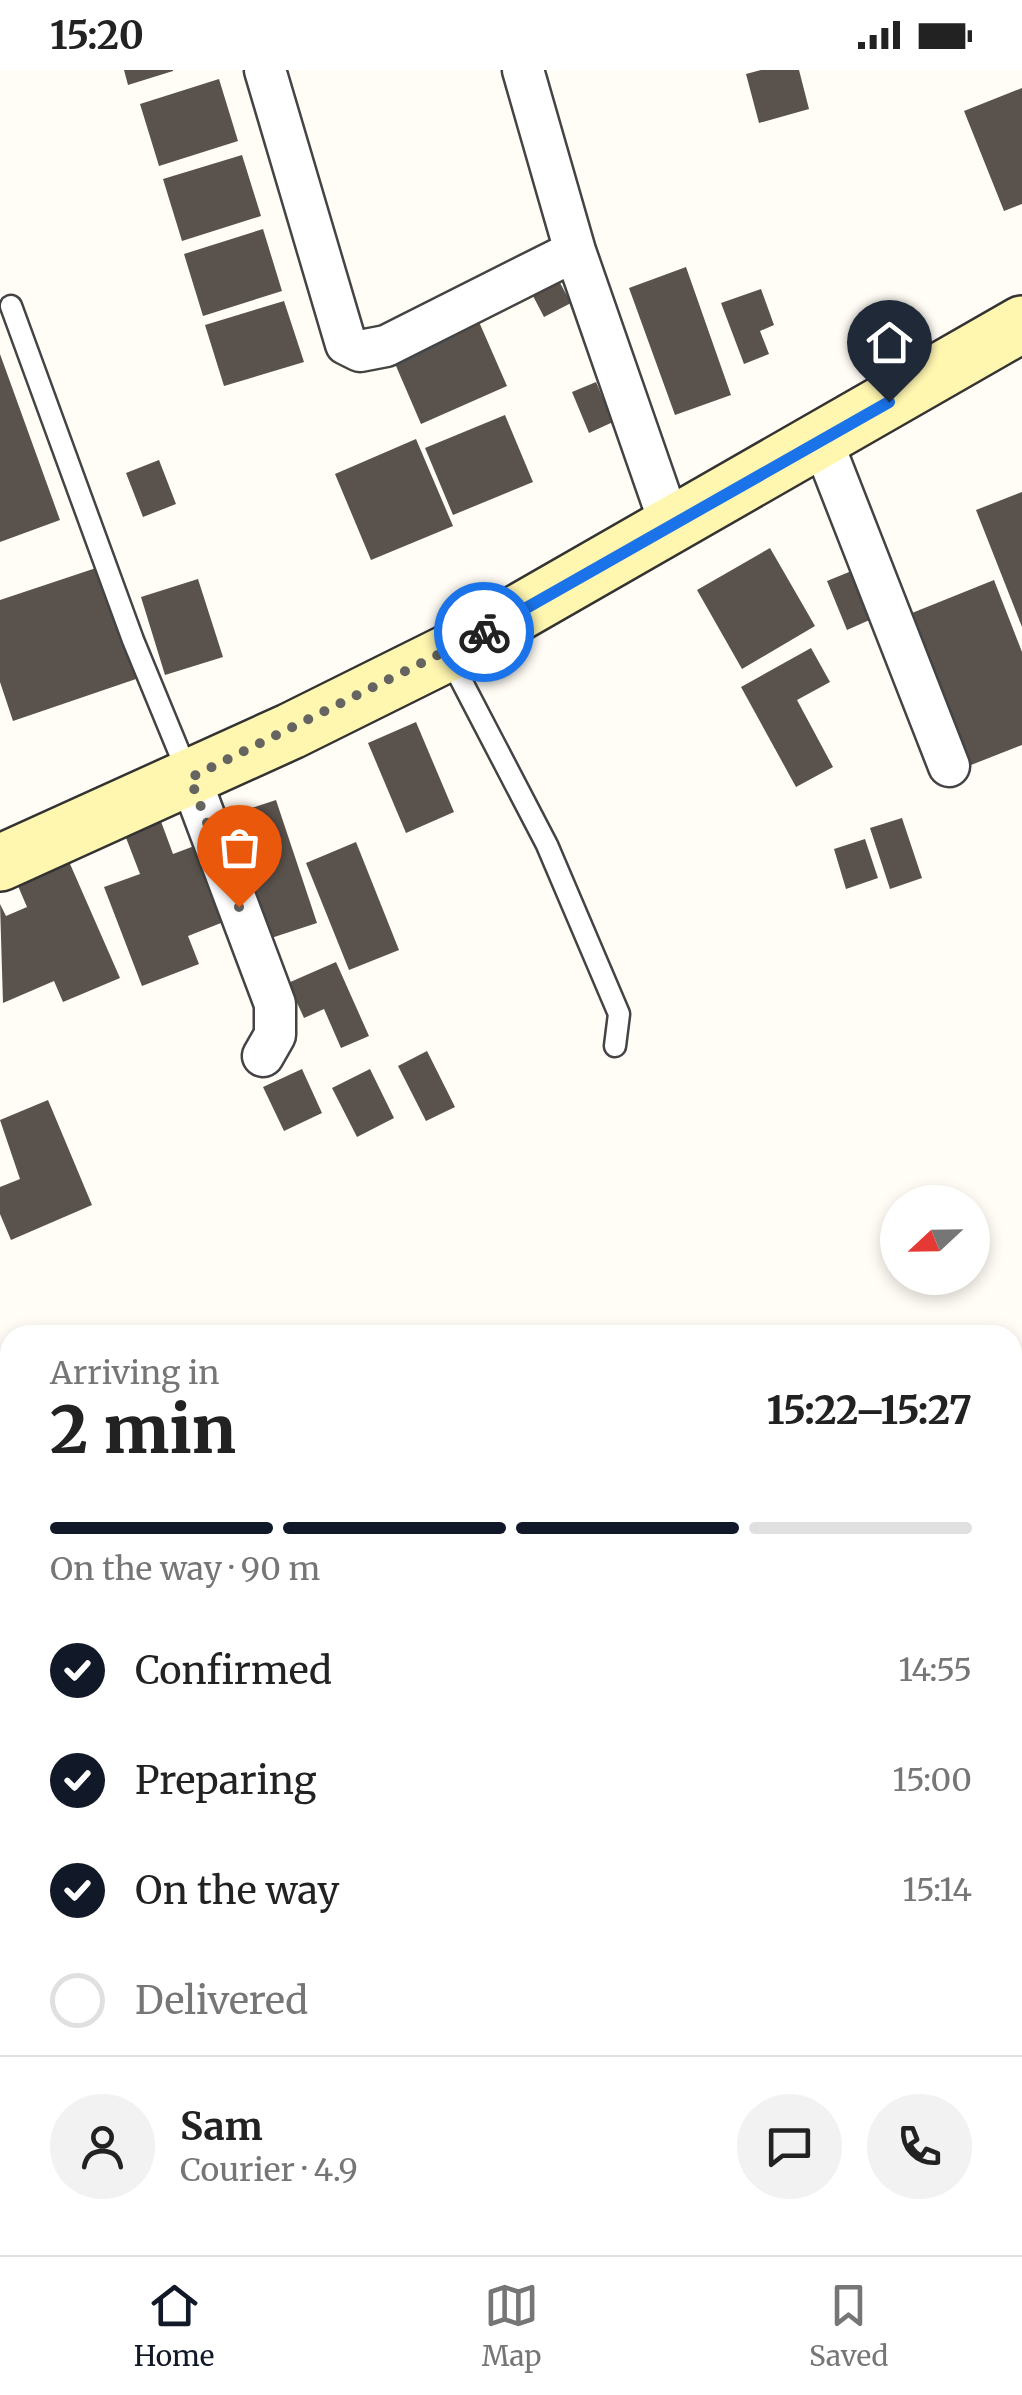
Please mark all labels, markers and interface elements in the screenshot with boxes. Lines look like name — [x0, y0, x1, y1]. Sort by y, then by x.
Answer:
text: 15:20 — [50, 12, 144, 59]
pin — [847, 300, 932, 403]
icon: home — [862, 315, 917, 370]
courier — [434, 582, 534, 682]
icon: bike — [457, 605, 512, 660]
pin — [197, 805, 282, 908]
icon: bag — [212, 820, 267, 875]
north arrow — [880, 1185, 990, 1295]
map controls — [880, 1185, 990, 1295]
text: Arriving in — [50, 1353, 219, 1393]
text: 15:22–15:27 — [767, 1387, 972, 1434]
text: 2 min — [50, 1389, 236, 1471]
text: On the way · 90 m — [50, 1549, 320, 1589]
icon: check — [50, 1643, 105, 1698]
text: Confirmed — [135, 1647, 332, 1694]
text: 14:55 — [898, 1650, 972, 1690]
icon: check — [50, 1753, 105, 1808]
text: Preparing — [135, 1757, 317, 1804]
text: 15:00 — [893, 1760, 972, 1800]
icon: check — [50, 1863, 105, 1918]
text: On the way — [135, 1867, 339, 1914]
text: 15:14 — [902, 1870, 972, 1910]
text: Delivered — [135, 1977, 308, 2024]
button: person — [50, 2094, 155, 2199]
button: chat — [737, 2094, 842, 2199]
button: phone — [867, 2094, 972, 2199]
text: Sam — [180, 2103, 263, 2150]
text: Courier · 4.9 — [180, 2150, 358, 2190]
tab: Home — [134, 2278, 214, 2374]
tab: Map — [482, 2278, 542, 2374]
tab: Saved — [809, 2278, 888, 2374]

